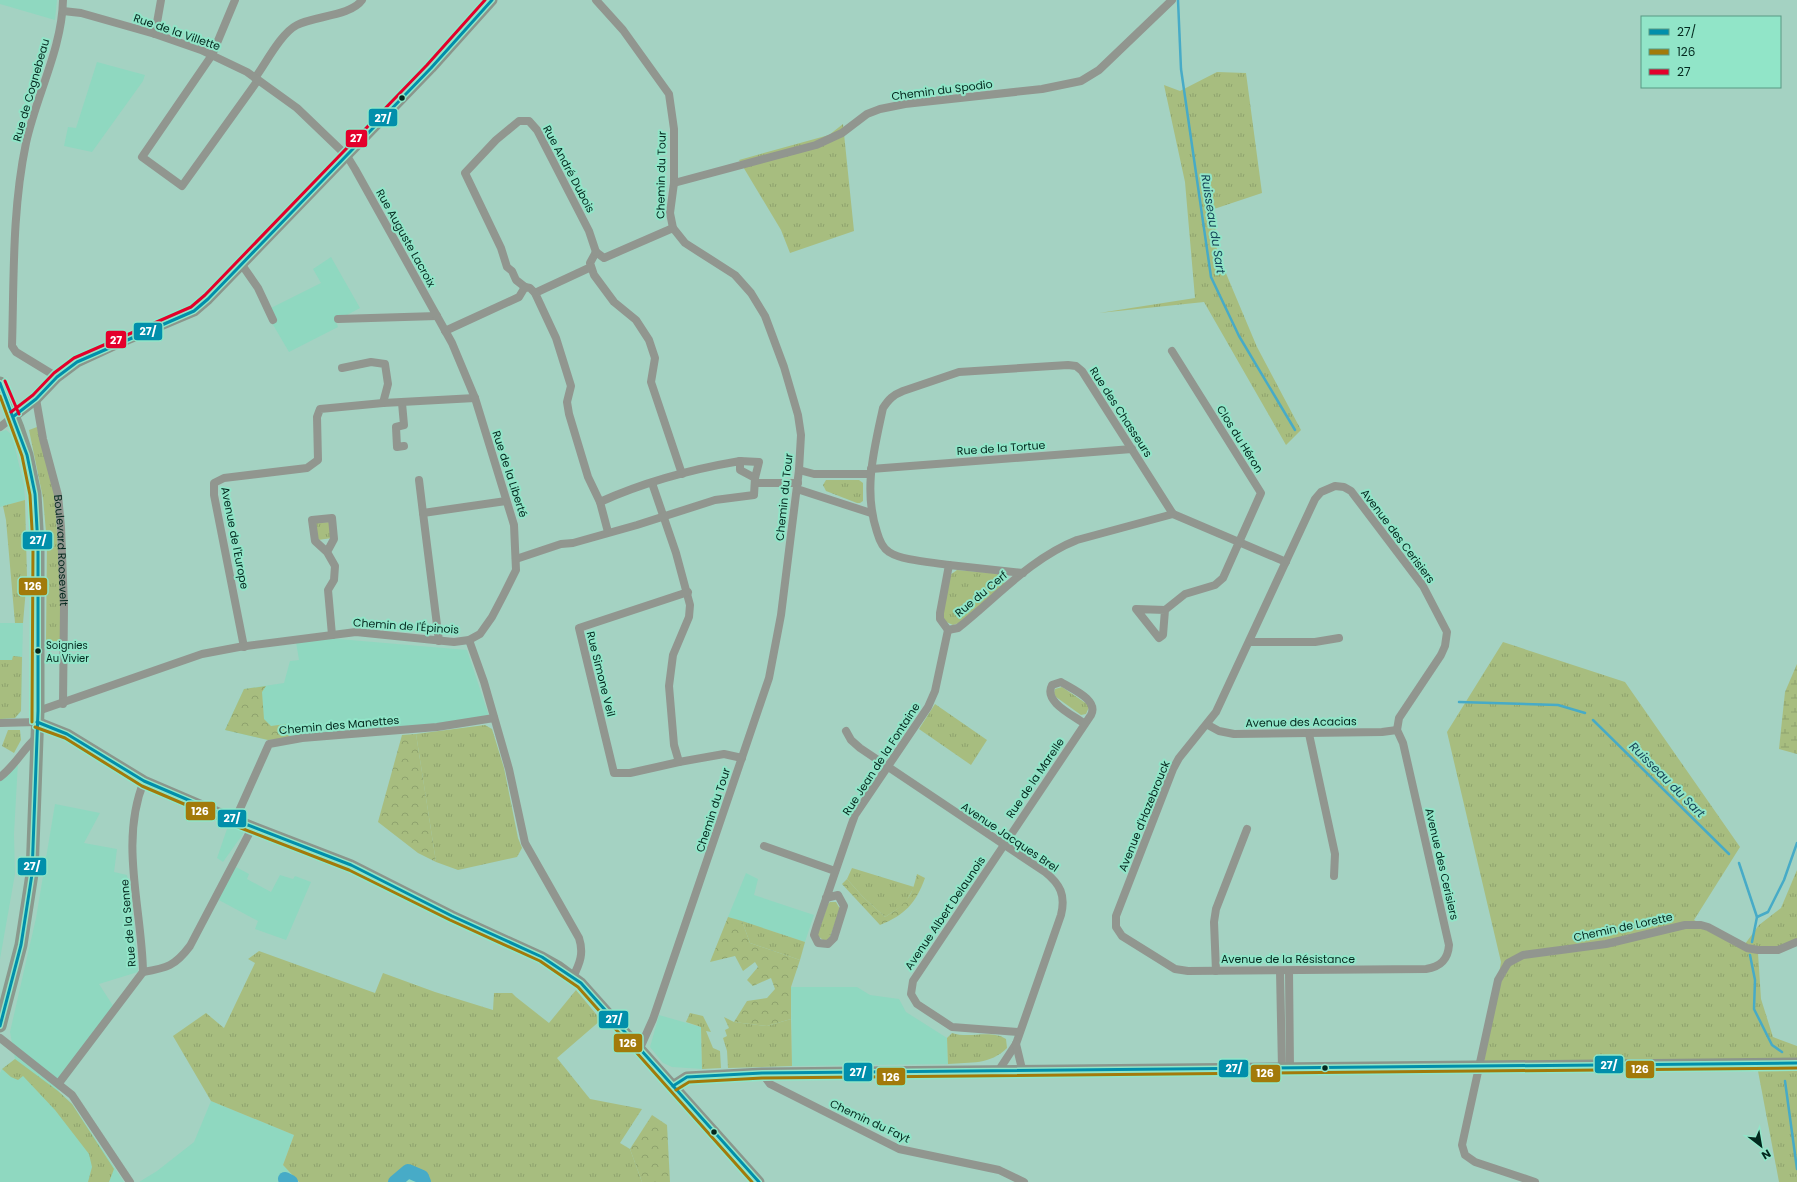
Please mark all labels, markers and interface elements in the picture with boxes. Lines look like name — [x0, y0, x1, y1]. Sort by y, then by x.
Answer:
street label: Rue de la Villette — [131, 10, 223, 54]
legend — [1641, 16, 1781, 88]
text: 27/ — [1677, 23, 1696, 40]
street label: Rue de Cognebeau — [9, 37, 53, 143]
text: 126 — [1677, 43, 1695, 60]
text: 27 — [1677, 63, 1691, 80]
street label: Chemin du Spodio — [890, 76, 994, 104]
unlabelled marker — [397, 93, 407, 103]
line badge: 27/ — [368, 108, 398, 127]
text: 27/ — [374, 110, 392, 126]
street label: Rue André Dubois — [539, 122, 599, 216]
line badge: 27 — [345, 129, 368, 148]
text: 27 — [350, 130, 362, 146]
street label: Chemin du Tour — [652, 131, 670, 219]
water label: Ruisseau du Sart — [1197, 173, 1230, 276]
street label: Rue Auguste Lacroix — [372, 186, 440, 291]
line badge: 27/ — [133, 322, 163, 341]
text: 27/ — [139, 323, 157, 339]
line badge: 27 — [105, 330, 127, 349]
text: 27 — [110, 332, 122, 348]
street label: Rue des Chasseurs — [1086, 364, 1156, 460]
street label: Clos du Héron — [1213, 402, 1267, 476]
street label: Rue de la Liberté — [488, 429, 532, 520]
street label: Rue de la Tortue — [956, 437, 1046, 459]
street label: Chemin du Tour — [771, 452, 797, 542]
street label: Avenue de l'Europe — [217, 485, 253, 591]
street label: Avenue des Cerisiers — [1357, 485, 1439, 587]
street label: Boulevard Roosevelt — [50, 494, 72, 606]
line badge: 27/ — [22, 531, 53, 550]
text: 27/ — [29, 532, 47, 548]
street label: Rue du Cerf — [951, 567, 1011, 621]
line badge: 126 — [18, 577, 48, 596]
text: 126 — [24, 578, 42, 594]
street label: Chemin de l'Épinois — [352, 614, 460, 638]
street label: Rue Simone Veil — [583, 630, 619, 718]
place label: Soignies Au Vivier — [46, 638, 89, 666]
marker: Soignies Au Vivier — [33, 646, 43, 656]
street label: Rue Jean de la Fontaine — [838, 699, 924, 818]
street label: Chemin des Manettes — [278, 712, 400, 738]
street label: Avenue des Acacias — [1245, 713, 1357, 731]
street label: Rue de la Marelle — [1002, 734, 1068, 821]
water label: Ruisseau du Sart — [1626, 738, 1709, 822]
street label: Avenue d'Hazebrouck — [1114, 758, 1174, 874]
street label: Chemin du Tour — [692, 766, 734, 854]
street label: Avenue Jacques Brel — [958, 798, 1062, 876]
line badge: 126 — [185, 801, 216, 821]
text: 126 — [191, 803, 209, 819]
street label: Avenue des Cerisiers — [1421, 806, 1463, 922]
line badge: 27/ — [217, 809, 247, 828]
text: 27/ — [223, 810, 241, 826]
street label: Avenue Albert Delaunois — [901, 853, 989, 973]
line badge: 27/ — [17, 857, 47, 876]
text: 27/ — [23, 858, 41, 874]
street label: Rue de la Senne — [116, 878, 140, 967]
street label: Chemin de Lorette — [1572, 909, 1674, 945]
street label: Avenue de la Résistance — [1221, 951, 1355, 967]
line badge: 27/ — [598, 1010, 629, 1029]
text: 27/ — [605, 1011, 623, 1027]
line badge: 126 — [613, 1033, 643, 1053]
text: 126 — [619, 1035, 637, 1051]
line badge: 27/ — [1594, 1055, 1624, 1074]
text: 27/ — [1600, 1057, 1618, 1073]
line badge: 27/ — [1218, 1059, 1249, 1078]
text: 27/ — [1225, 1060, 1243, 1076]
line badge: 126 — [1625, 1060, 1655, 1079]
text: 126 — [1631, 1061, 1649, 1077]
line badge: 27/ — [843, 1062, 873, 1082]
unlabelled marker — [1320, 1063, 1330, 1073]
text: 27/ — [849, 1064, 867, 1080]
line badge: 126 — [1250, 1064, 1281, 1083]
text: 126 — [1256, 1065, 1274, 1081]
line badge: 126 — [876, 1067, 906, 1086]
text: 126 — [882, 1069, 900, 1085]
street label: Chemin du Fayt — [827, 1095, 913, 1147]
north arrow — [1741, 1126, 1781, 1166]
unlabelled marker — [709, 1127, 719, 1137]
text: N — [1758, 1146, 1774, 1164]

